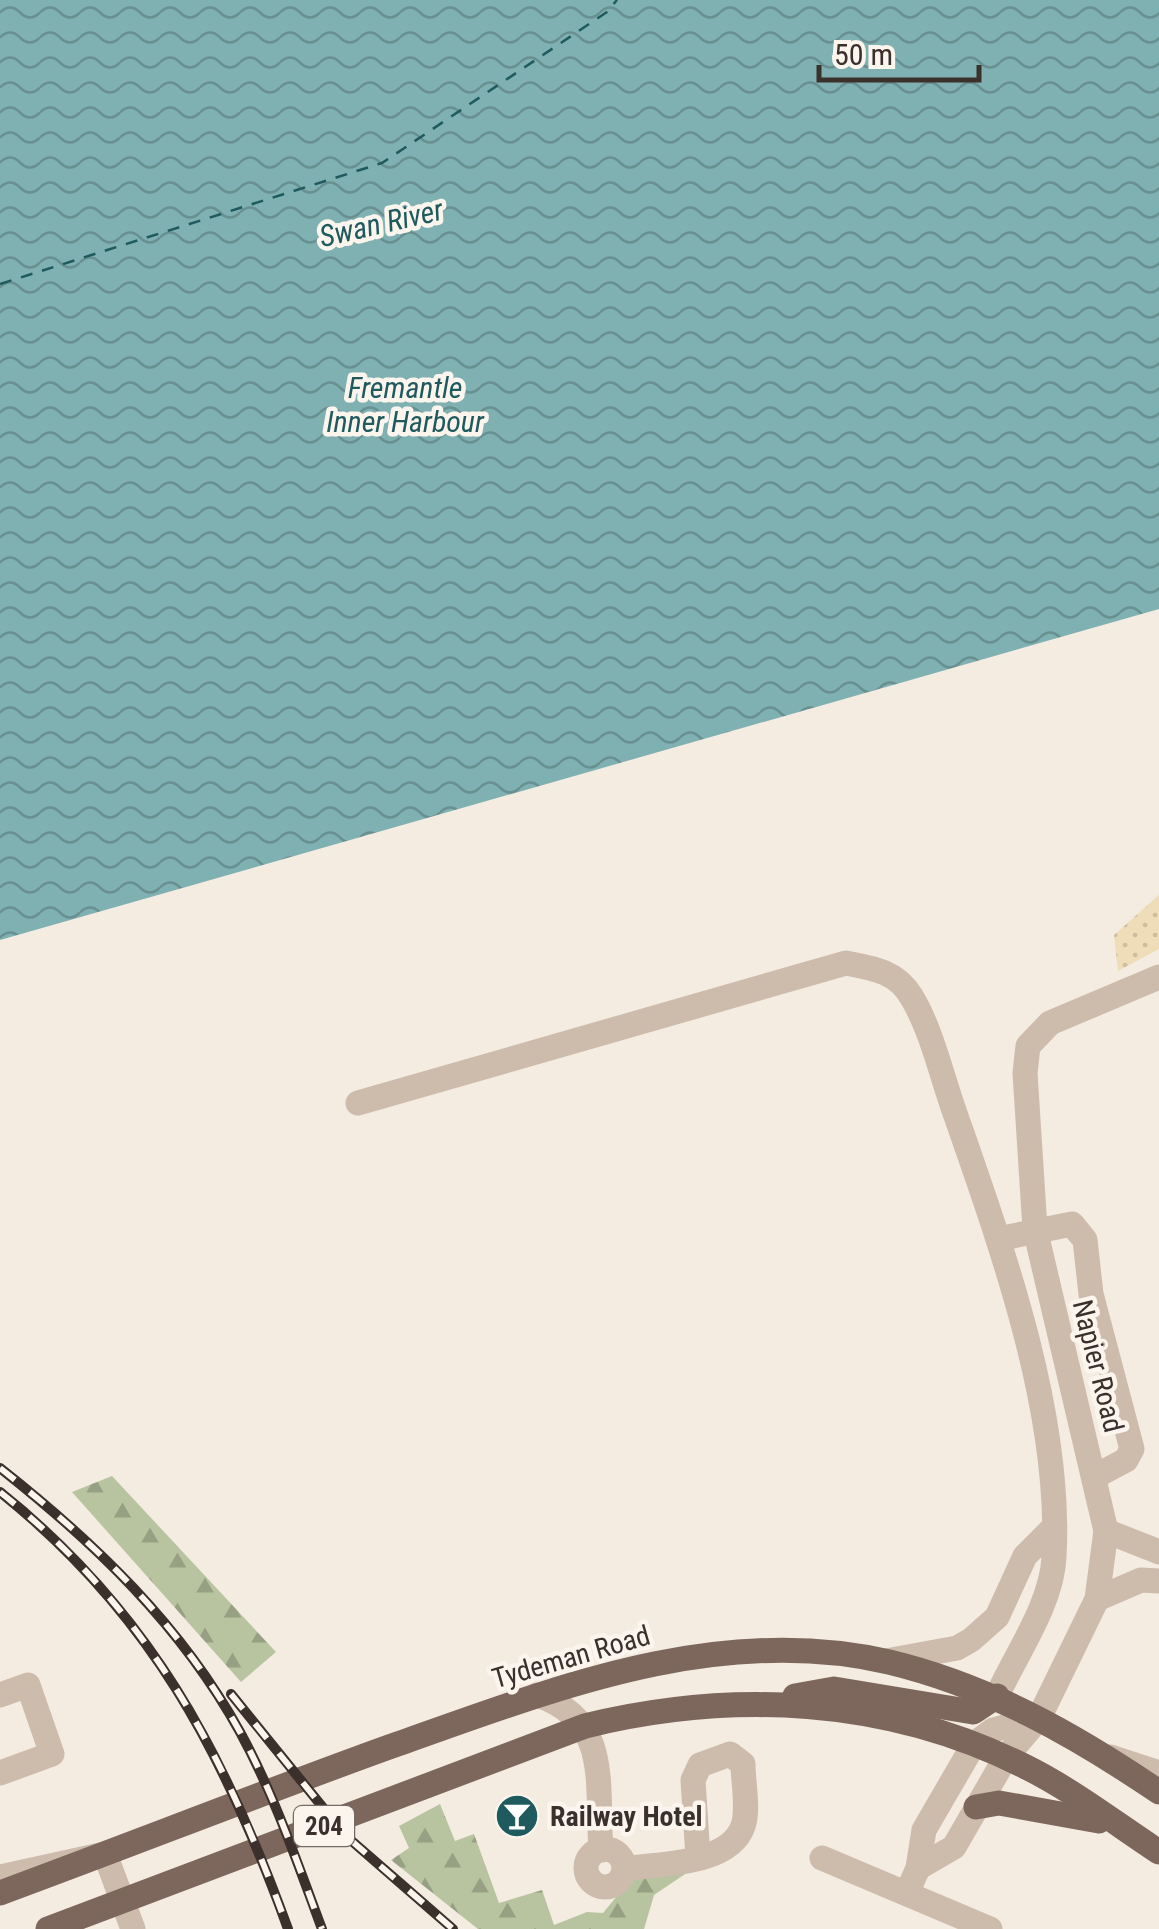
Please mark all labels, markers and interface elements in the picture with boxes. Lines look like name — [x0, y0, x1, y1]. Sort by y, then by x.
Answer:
scale bar — [819, 20, 979, 82]
text: 50 m — [834, 37, 893, 72]
water label: Swan River — [316, 192, 447, 254]
water label: Fremantle Inner Harbour — [326, 370, 485, 439]
street label: Napier Road — [1066, 1296, 1130, 1436]
street label: Tydeman Road — [488, 1619, 654, 1695]
bar icon: Railway Hotel — [494, 1793, 540, 1839]
place label: Railway Hotel — [550, 1800, 703, 1833]
road number: 204 — [294, 1806, 354, 1846]

